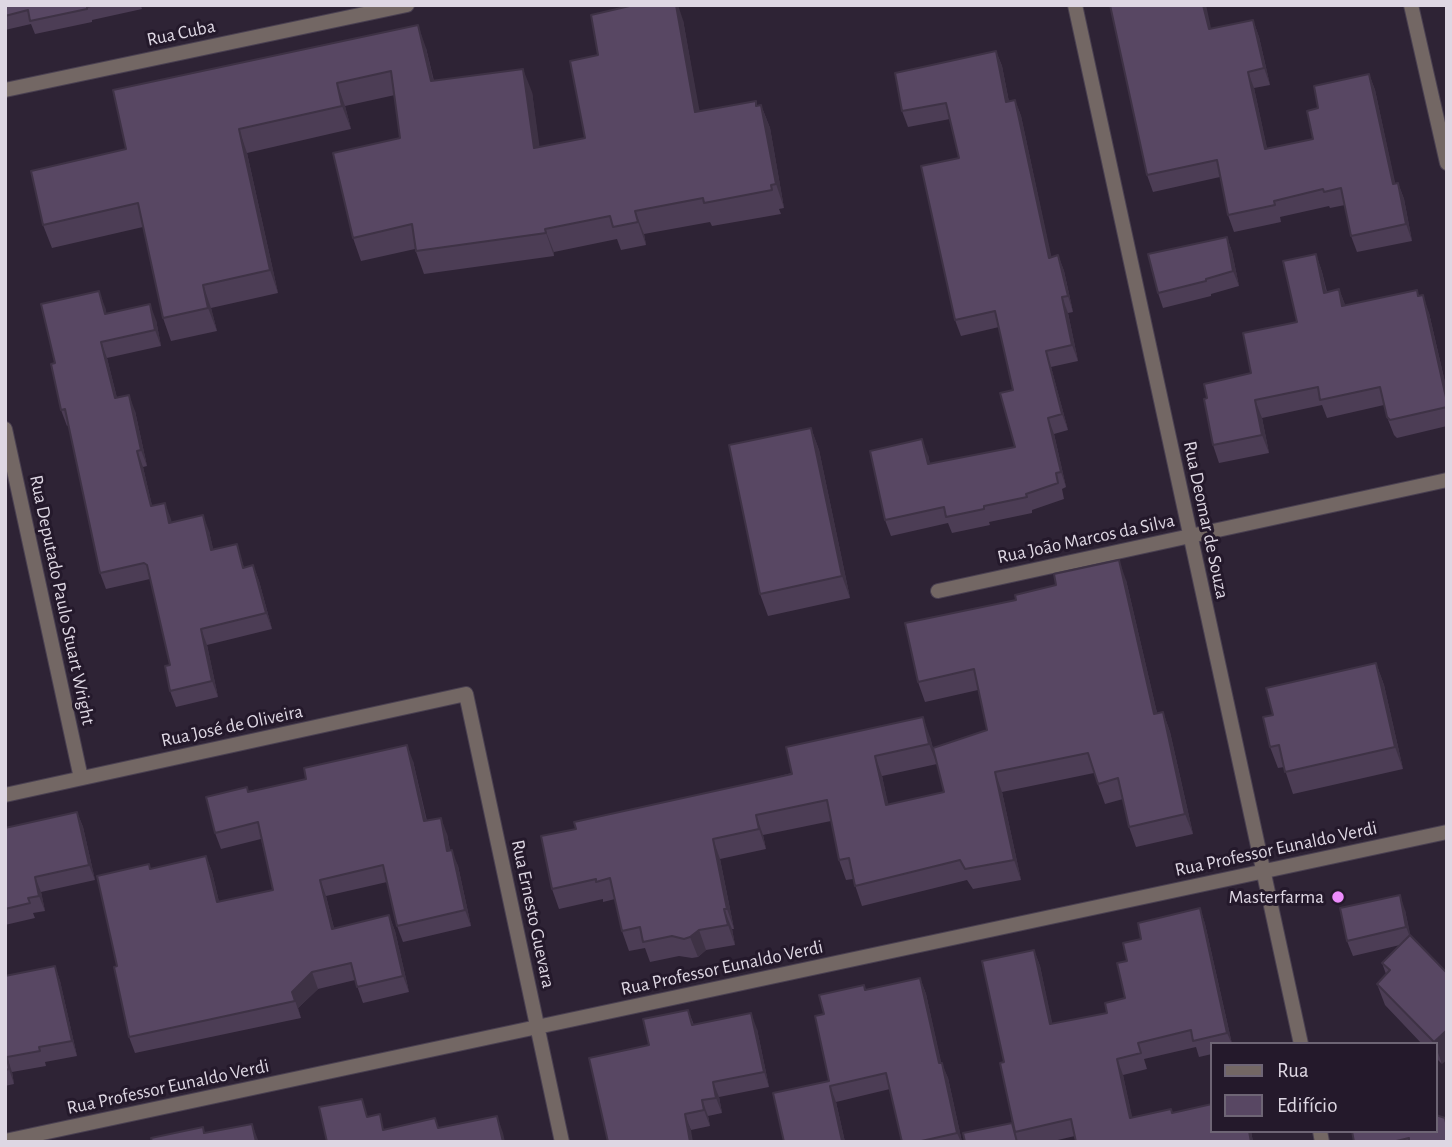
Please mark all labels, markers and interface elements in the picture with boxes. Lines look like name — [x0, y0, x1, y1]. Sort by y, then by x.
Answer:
street label: Rua Cuba — [145, 15, 217, 51]
street label: Rua Deomar de Souza — [1178, 439, 1234, 601]
street label: Rua Deputado Paulo Stuart Wright — [24, 473, 100, 727]
street label: Rua João Marcos da Silva — [995, 509, 1177, 569]
street label: Rua José de Oliveira — [159, 700, 305, 752]
street label: Rua Professor Eunaldo Verdi — [1173, 816, 1379, 882]
street label: Rua Ernesto Guevara — [506, 838, 560, 990]
place label: Masterfarma — [1228, 886, 1324, 908]
marker: Masterfarma — [1330, 889, 1346, 905]
street label: Rua Professor Eunaldo Verdi — [619, 935, 825, 1001]
legend — [1210, 1042, 1438, 1133]
street label: Rua Professor Eunaldo Verdi — [65, 1054, 271, 1120]
text: Rua — [1277, 1060, 1309, 1081]
text: Edifício — [1277, 1095, 1337, 1116]

